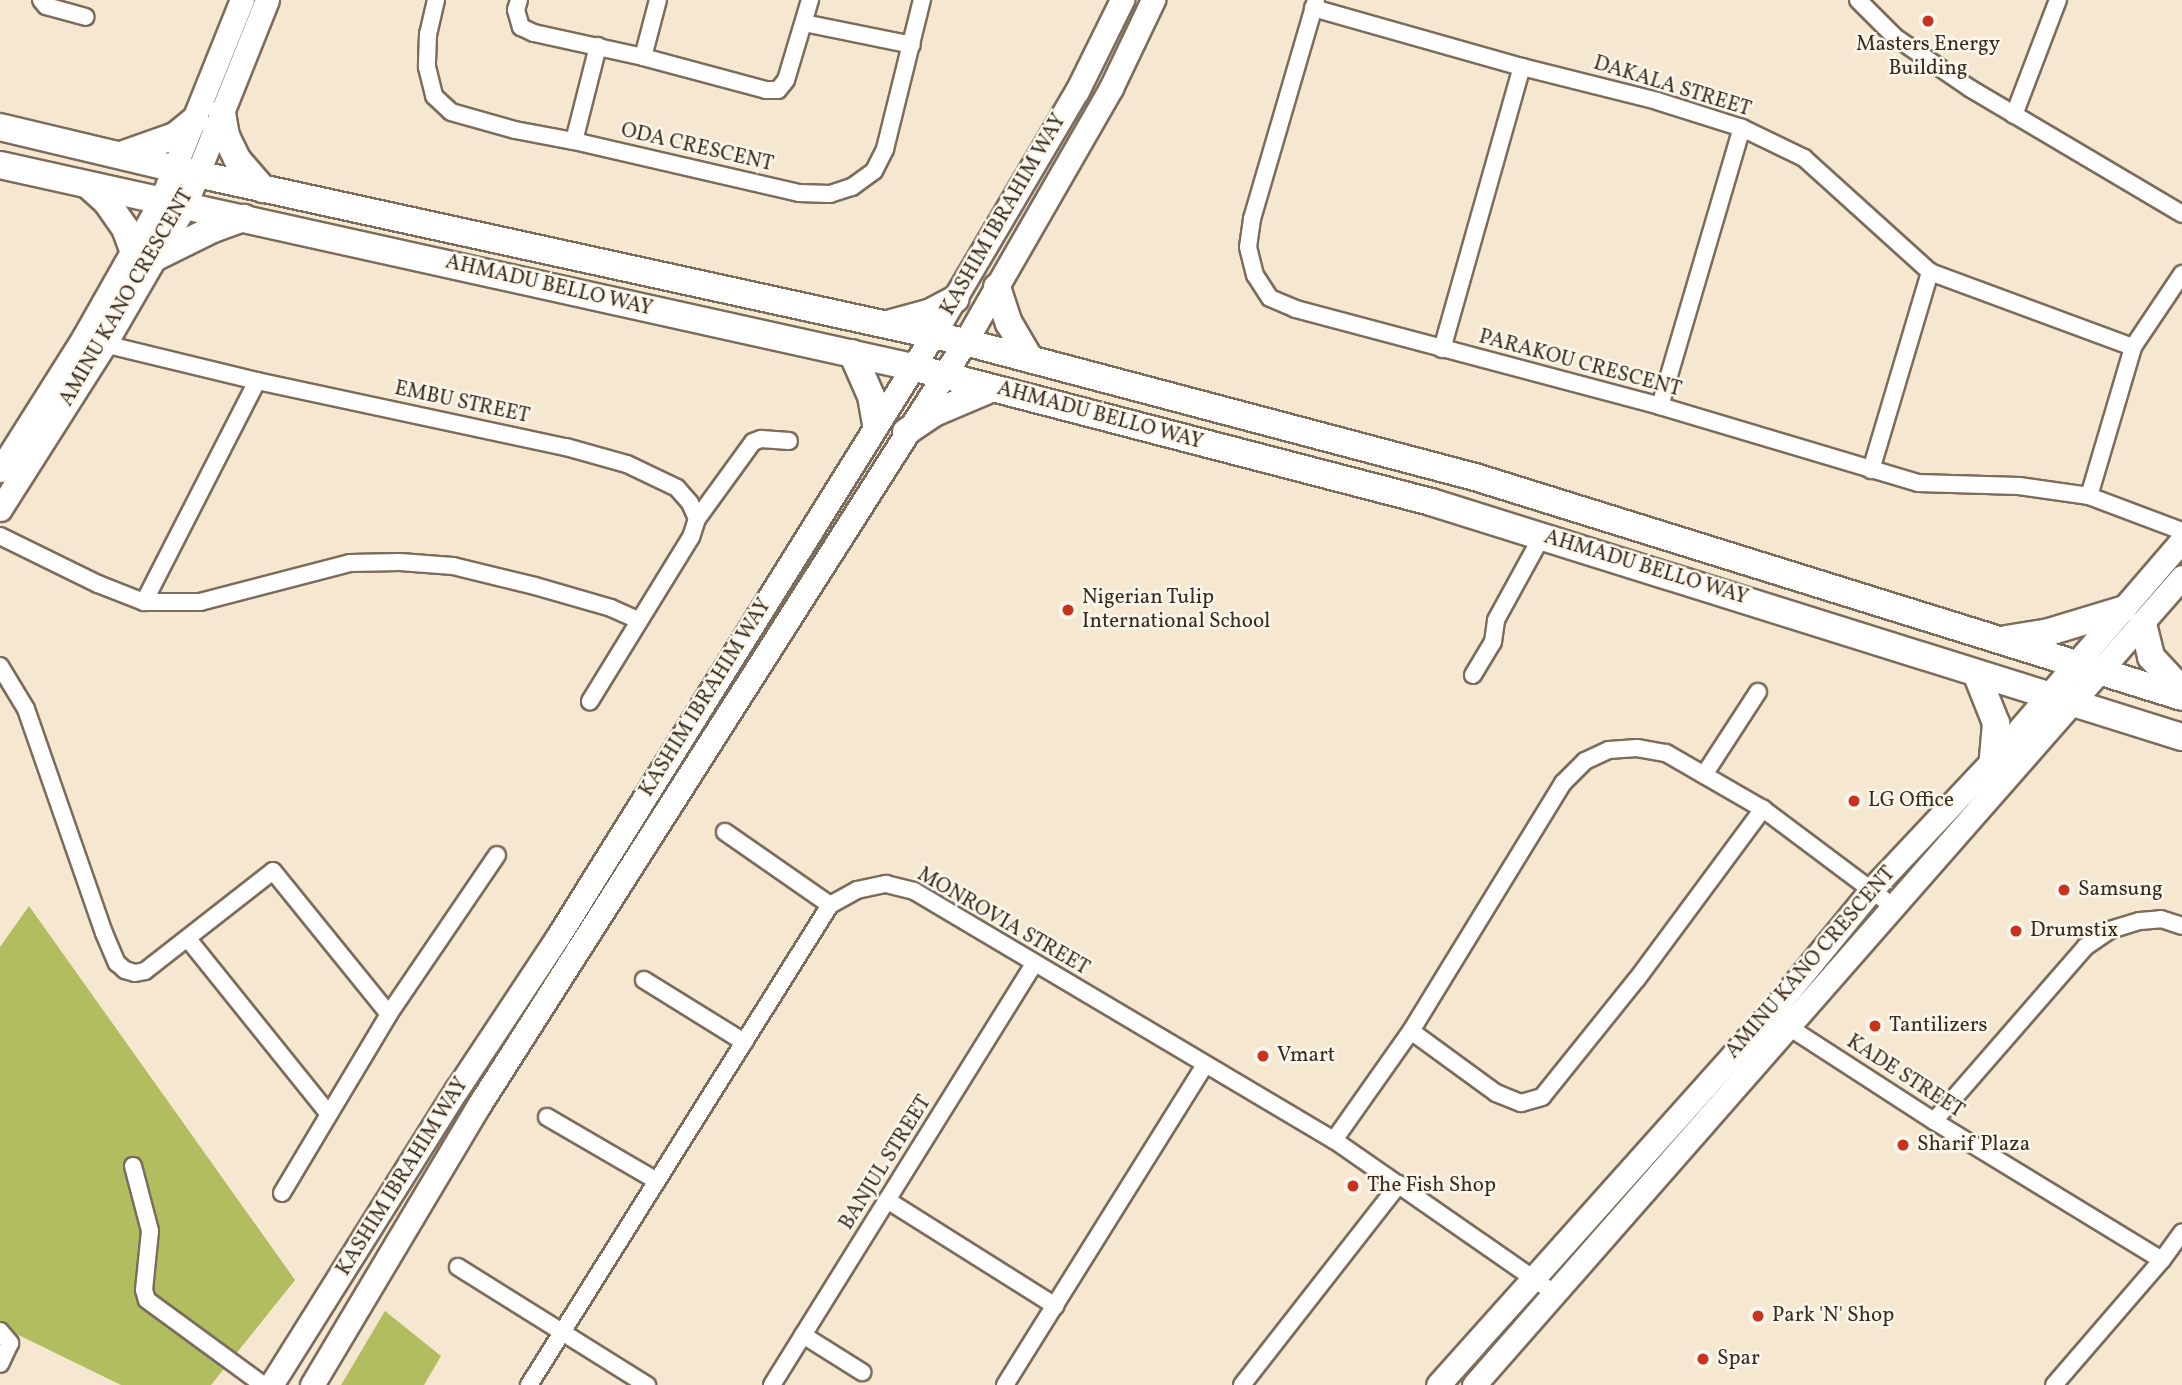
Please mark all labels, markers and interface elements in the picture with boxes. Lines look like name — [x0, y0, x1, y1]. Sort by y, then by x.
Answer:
marker: Masters Energy Building — [1920, 13, 1936, 29]
place label: Masters Energy Building — [1856, 32, 2000, 82]
street label: DAKALA STREET — [1590, 51, 1754, 123]
street label: KASHIM IBRAHIM WAY — [936, 109, 1072, 321]
street label: ODA CRESCENT — [618, 118, 776, 178]
street label: AMINU KANO CRESCENT — [54, 185, 200, 411]
street label: AHMADU BELLO WAY — [443, 250, 655, 322]
street label: PARAKOU CRESCENT — [1476, 325, 1684, 403]
street label: EMBU STREET — [392, 376, 532, 430]
street label: AHMADU BELLO WAY — [994, 376, 1206, 456]
street label: AHMADU BELLO WAY — [1541, 525, 1751, 611]
place label: Nigerian Tulip International School — [1082, 585, 1270, 635]
street label: KASHIM IBRAHIM WAY — [634, 594, 778, 802]
marker: Nigerian Tulip International School — [1060, 602, 1076, 618]
place label: LG Office — [1868, 788, 1954, 814]
marker: LG Office — [1846, 793, 1862, 809]
street label: MONROVIA STREET — [912, 862, 1094, 982]
street label: AMINU KANO CRESCENT — [1721, 862, 1901, 1064]
place label: Samsung — [2078, 877, 2163, 903]
marker: Samsung — [2056, 882, 2072, 898]
place label: Drumstix — [2030, 918, 2118, 944]
marker: Drumstix — [2008, 923, 2024, 939]
place label: Tantilizers — [1889, 1013, 1988, 1039]
marker: Tantilizers — [1867, 1018, 1883, 1034]
street label: KADE STREET — [1841, 1030, 1969, 1124]
place label: Vmart — [1277, 1043, 1335, 1069]
marker: Vmart — [1255, 1048, 1271, 1064]
street label: KASHIM IBRAHIM WAY — [331, 1073, 475, 1281]
street label: BANJUL STREET — [835, 1091, 937, 1235]
place label: Sharif Plaza — [1917, 1132, 2028, 1158]
marker: Sharif Plaza — [1895, 1137, 1911, 1153]
place label: The Fish Shop — [1367, 1173, 1496, 1199]
marker: The Fish Shop — [1345, 1178, 1361, 1194]
place label: Park 'N' Shop — [1772, 1303, 1894, 1329]
marker: Park 'N' Shop — [1750, 1308, 1766, 1324]
place label: Spar — [1717, 1346, 1760, 1372]
marker: Spar — [1695, 1351, 1711, 1367]

